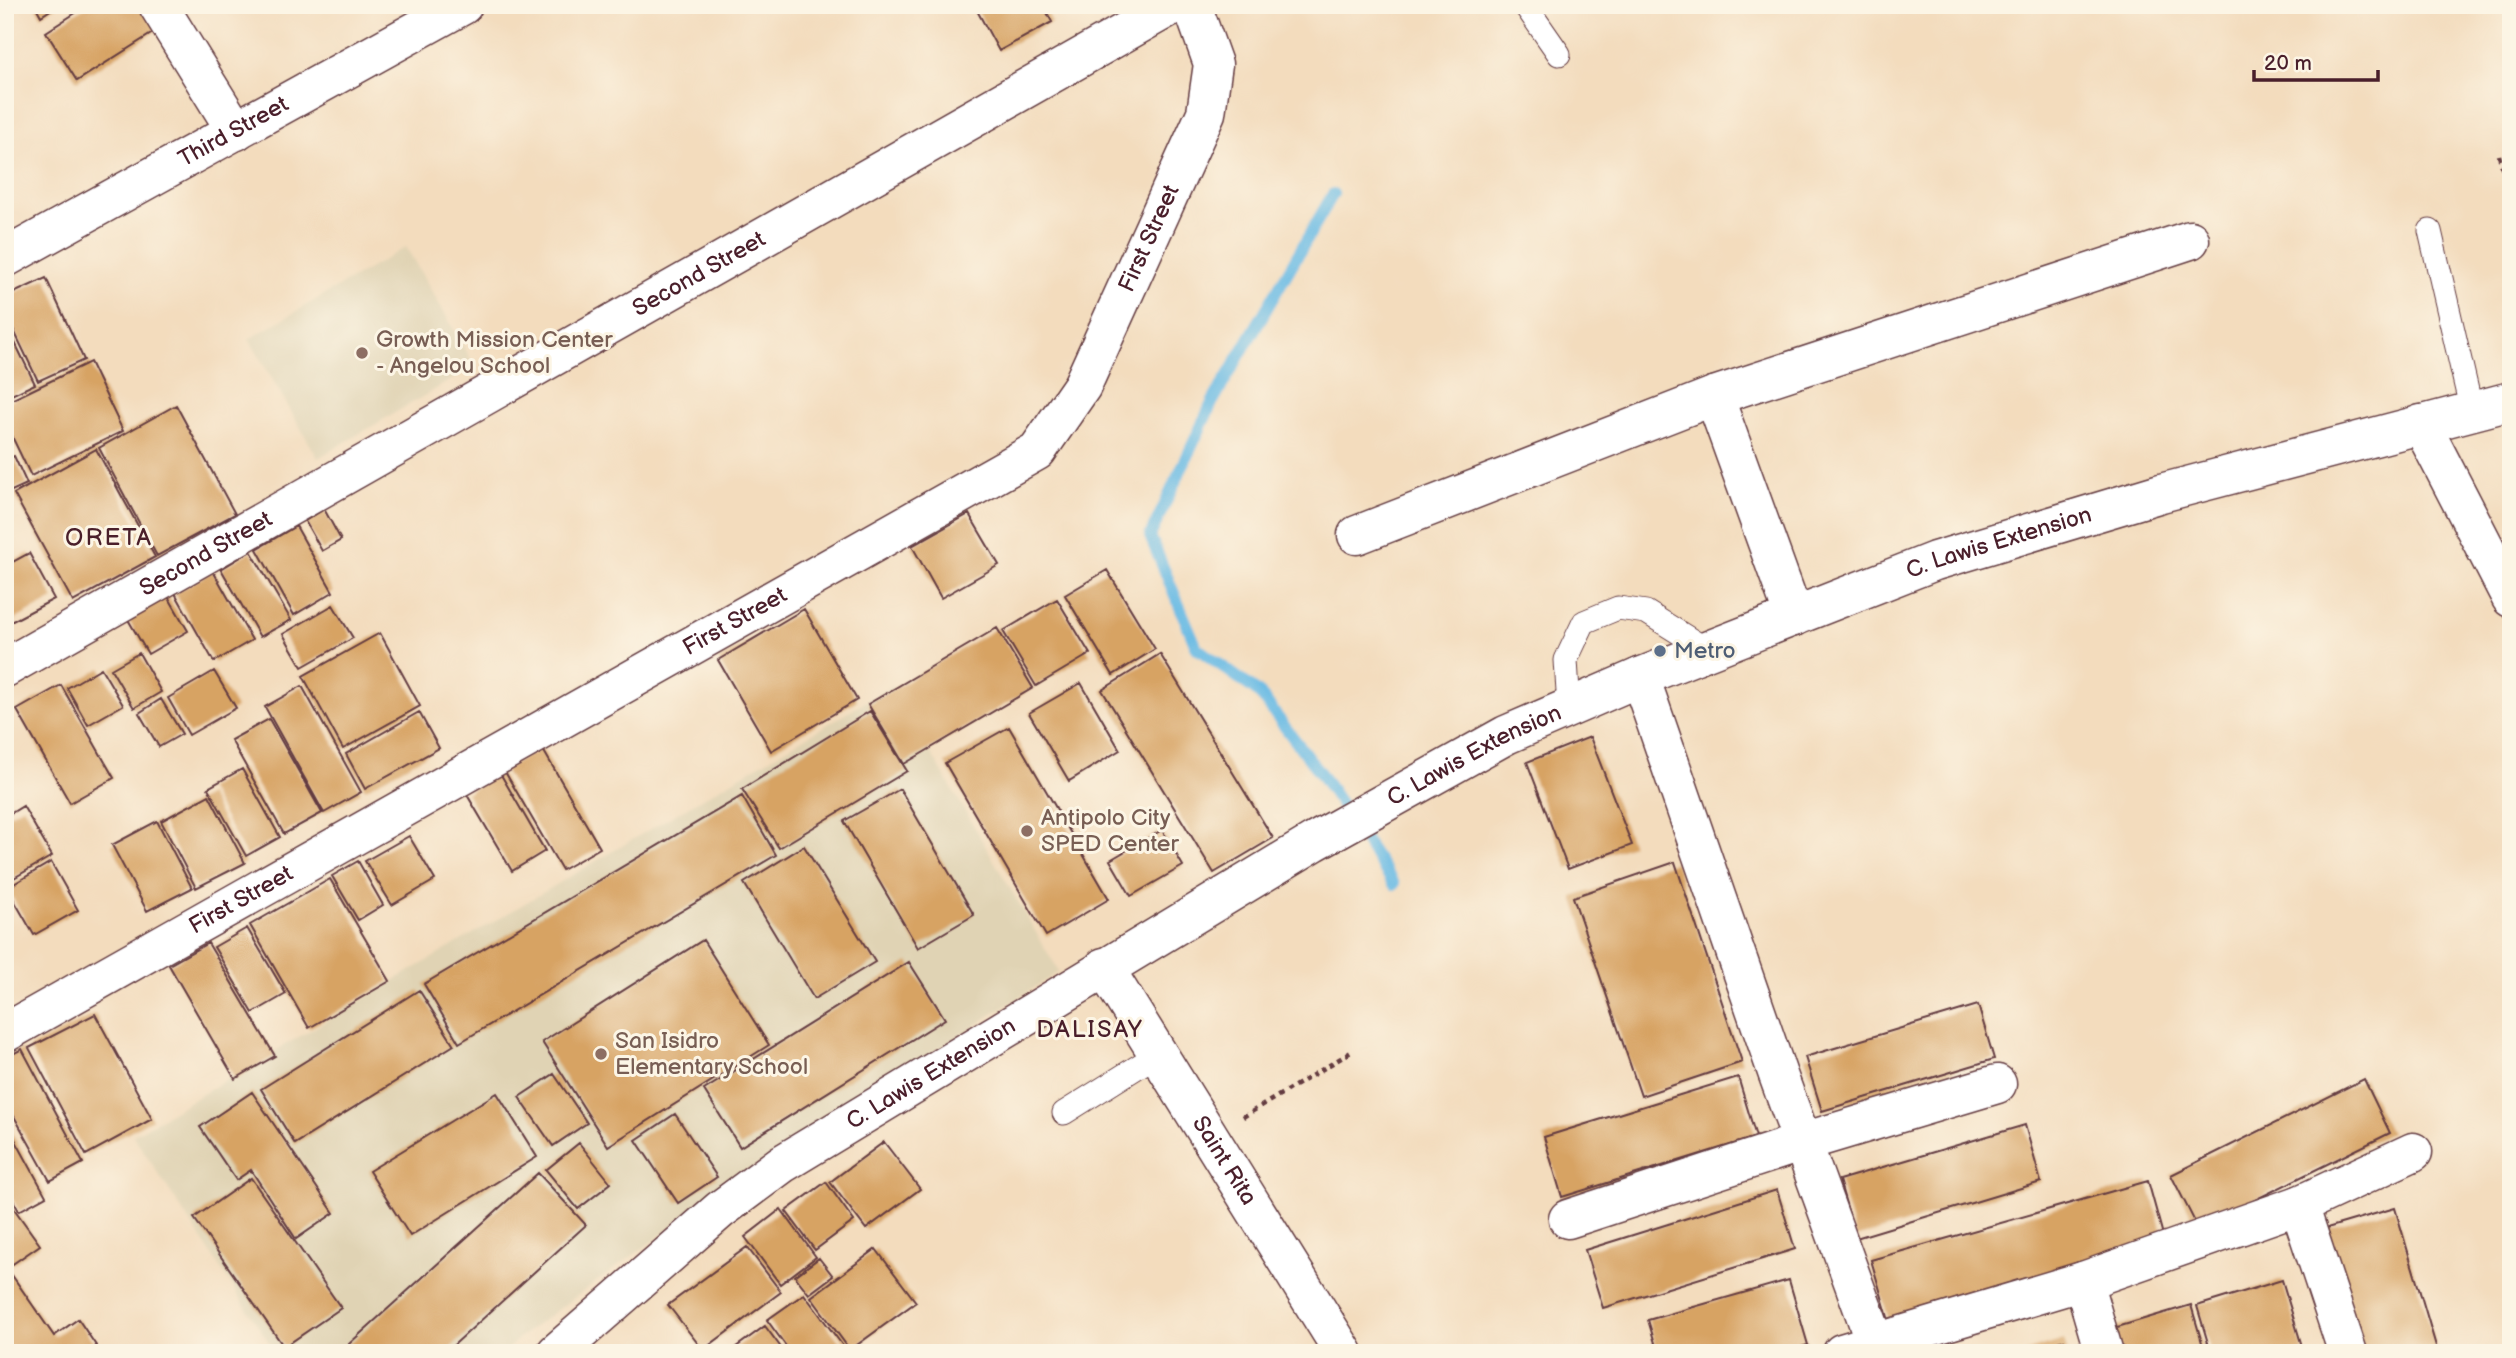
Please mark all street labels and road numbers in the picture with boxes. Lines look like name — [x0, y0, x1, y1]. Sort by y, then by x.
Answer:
street label: Third Street — [174, 90, 293, 173]
street label: First Street — [1113, 180, 1186, 296]
street label: Second Street — [628, 225, 770, 323]
street label: C. Lawis Extension — [1902, 501, 2095, 585]
street label: Second Street — [135, 505, 277, 603]
street label: First Street — [678, 581, 792, 662]
street label: C. Lawis Extension — [1382, 699, 1566, 812]
street label: First Street — [184, 859, 298, 940]
street label: C. Lawis Extension — [841, 1012, 1021, 1136]
street label: Saint Rita — [1186, 1111, 1263, 1210]

